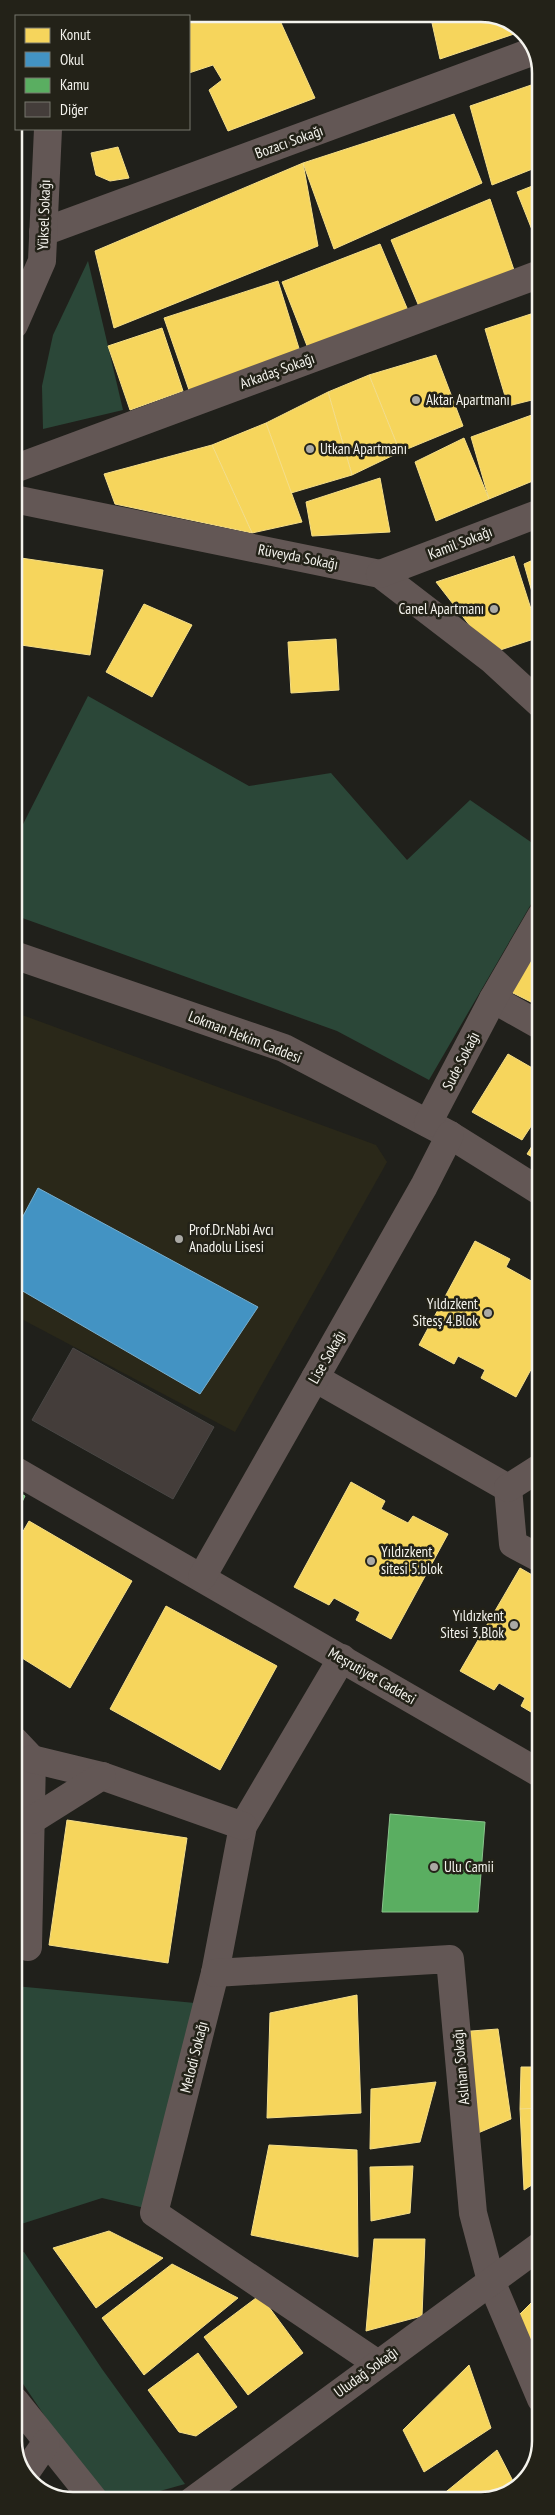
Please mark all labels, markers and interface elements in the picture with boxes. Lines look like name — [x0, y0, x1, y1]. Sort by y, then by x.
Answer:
legend — [15, 15, 190, 130]
text: Konut — [60, 25, 91, 44]
text: Okul — [60, 50, 85, 69]
text: Kamu — [60, 75, 89, 94]
text: Diğer — [60, 100, 89, 119]
street label: Bozacı Sokağı — [252, 120, 325, 163]
street label: Yüksel Sokağı — [33, 179, 54, 251]
street label: Arkadaş Sokağı — [237, 348, 317, 393]
place label: Aktar Apartmanı — [426, 390, 510, 409]
marker: Aktar Apartmanı — [410, 394, 422, 406]
place label: Utkan Apartmanı — [320, 439, 407, 458]
marker: Utkan Apartmanı — [304, 443, 316, 455]
street label: Kamil Sokağı — [425, 522, 495, 563]
street label: Rüveyda Sokağı — [256, 539, 340, 574]
place label: Canel Apartmanı — [398, 599, 484, 618]
marker: Canel Apartmanı — [488, 603, 500, 615]
street label: Lokman Hekim Caddesi — [186, 1006, 305, 1067]
street label: Sude Sokağı — [438, 1028, 483, 1093]
place label: Prof.Dr.Nabi Avcı Anadolu Lisesi — [189, 1220, 274, 1256]
marker: Prof.Dr.Nabi Avcı Anadolu Lisesi — [173, 1233, 185, 1245]
place label: Yıldızkent Sitesş 4.Blok — [413, 1294, 478, 1330]
marker: Yıldızkent Sitesş 4.Blok — [482, 1307, 494, 1319]
street label: Lise Sokağı — [304, 1327, 349, 1387]
place label: Yıldızkent sitesi 5.blok — [381, 1542, 443, 1578]
marker: Yıldızkent sitesi 5.blok — [365, 1555, 377, 1567]
place label: Yıldızkent Sitesi 3.Blok — [440, 1606, 504, 1642]
marker: Yıldızkent Sitesi 3.Blok — [508, 1619, 520, 1631]
street label: Meşrutiyet Caddesi — [325, 1643, 420, 1708]
place label: Ulu Camii — [444, 1857, 494, 1876]
marker: Ulu Camii — [428, 1861, 440, 1873]
street label: Melodi Sokağı — [175, 2019, 212, 2095]
street label: Aslıhan Sokağı — [448, 2028, 473, 2106]
street label: Uludağ Sokağı — [330, 2342, 401, 2401]

